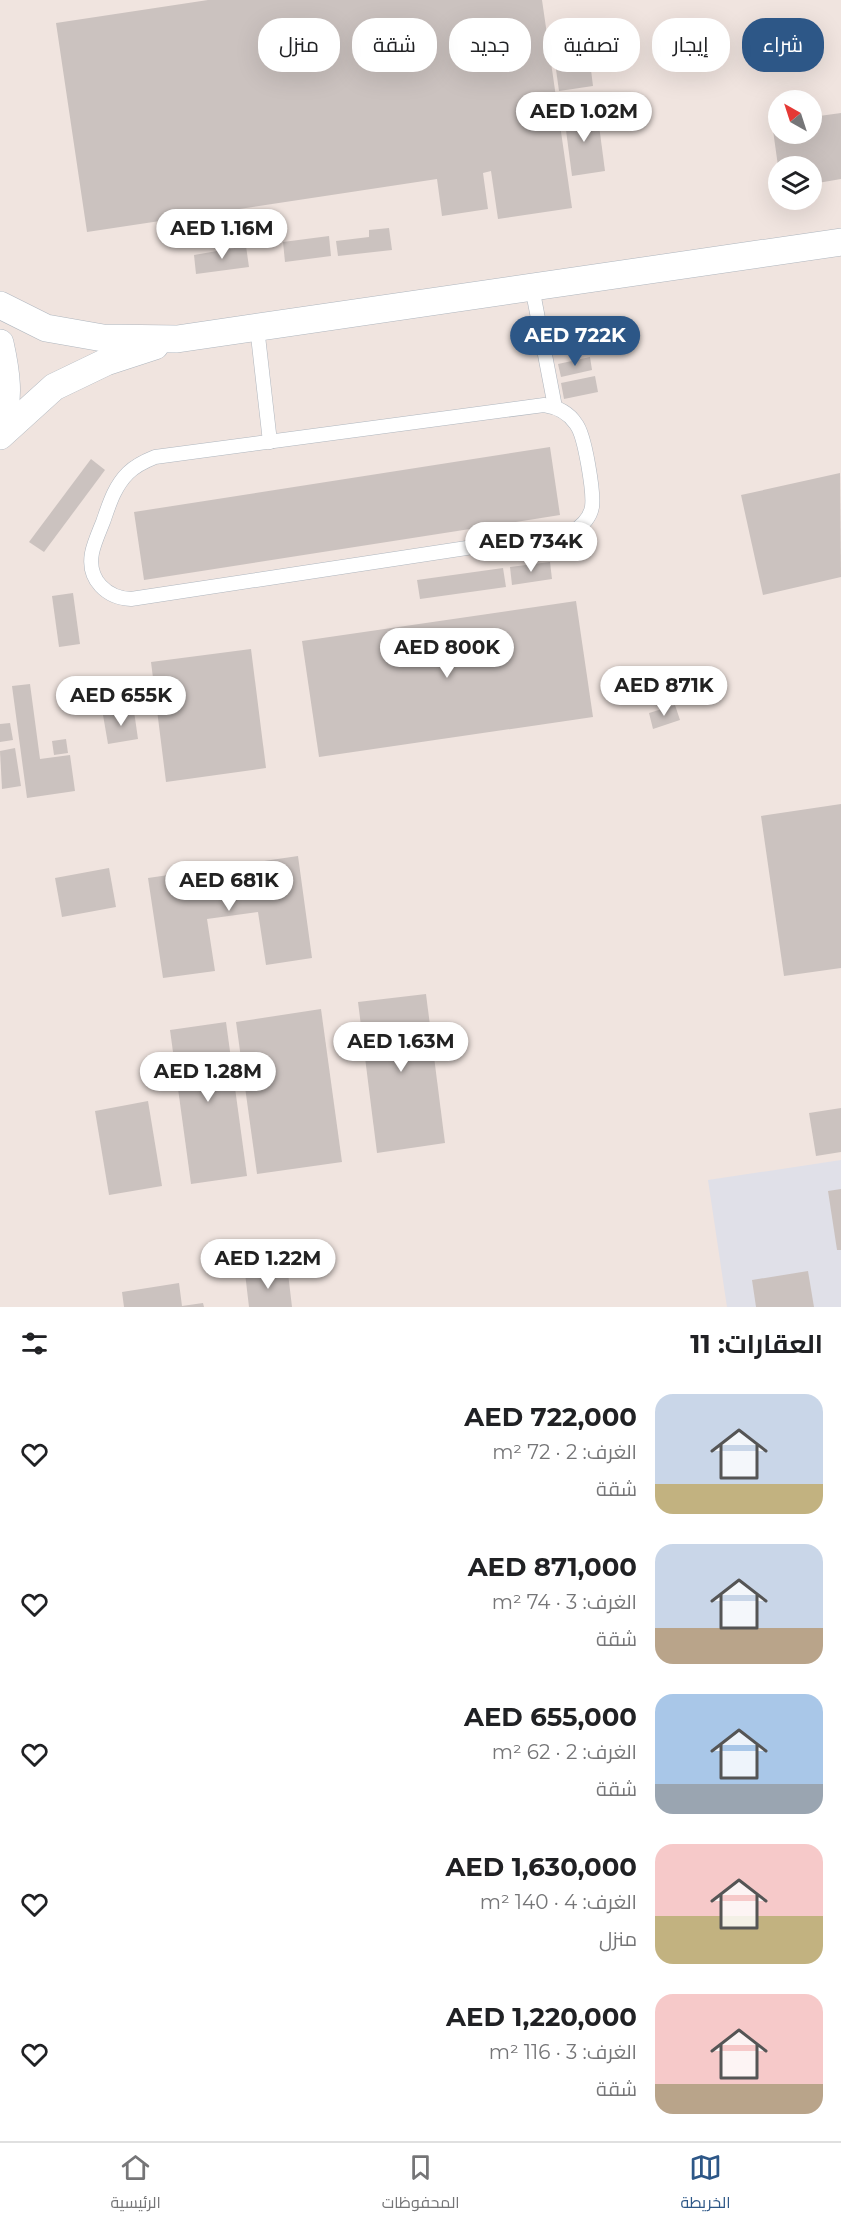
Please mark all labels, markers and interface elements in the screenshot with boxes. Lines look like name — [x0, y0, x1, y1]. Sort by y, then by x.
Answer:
chip: منزل — [258, 18, 340, 72]
chip: شقة — [352, 18, 437, 72]
chip: جديد — [449, 18, 531, 72]
chip: تصفية — [543, 18, 640, 72]
chip: إيجار — [652, 18, 730, 72]
chip: شراء — [742, 18, 824, 72]
north arrow — [768, 90, 822, 144]
map controls — [768, 90, 822, 210]
pin: AED 1.02M — [515, 92, 653, 143]
text: AED 1.02M — [530, 99, 638, 123]
button: layers — [768, 156, 822, 210]
pin: AED 1.16M — [153, 209, 291, 260]
text: AED 1.16M — [170, 216, 274, 240]
pin: AED 722K — [513, 316, 637, 367]
text: AED 722K — [524, 323, 626, 347]
pin: AED 734K — [469, 522, 593, 573]
text: AED 734K — [479, 529, 583, 553]
pin: AED 800K — [385, 628, 509, 679]
text: AED 800K — [394, 635, 500, 659]
pin: AED 871K — [602, 666, 726, 717]
text: AED 871K — [614, 673, 714, 697]
pin: AED 655K — [59, 676, 183, 727]
text: AED 655K — [70, 683, 172, 707]
pin: AED 681K — [167, 861, 291, 912]
text: AED 681K — [179, 868, 279, 892]
pin: AED 1.63M — [332, 1022, 470, 1073]
text: AED 1.63M — [347, 1029, 455, 1053]
pin: AED 1.28M — [139, 1052, 277, 1103]
text: AED 1.28M — [154, 1059, 262, 1083]
pin: AED 1.22M — [199, 1239, 337, 1290]
text: AED 1.22M — [215, 1246, 321, 1270]
icon: filters — [18, 1327, 51, 1360]
text: العقارات: 11 — [690, 1328, 823, 1360]
text: AED 722,000 — [464, 1401, 637, 1433]
icon: home — [703, 1418, 775, 1490]
icon: heart — [18, 1438, 51, 1471]
text: الغرف: 2 · 72 m² — [492, 1440, 637, 1464]
text: شقة — [596, 1477, 637, 1501]
text: AED 871,000 — [468, 1551, 637, 1583]
icon: home — [703, 1568, 775, 1640]
icon: heart — [18, 1588, 51, 1621]
text: الغرف: 3 · 74 m² — [492, 1590, 637, 1614]
text: شقة — [596, 1627, 637, 1651]
text: AED 655,000 — [464, 1701, 637, 1733]
icon: home — [703, 1718, 775, 1790]
icon: heart — [18, 1738, 51, 1771]
text: الغرف: 2 · 62 m² — [492, 1740, 637, 1764]
text: شقة — [596, 1777, 637, 1801]
text: AED 1,630,000 — [445, 1851, 637, 1883]
icon: home — [703, 1868, 775, 1940]
icon: heart — [18, 1888, 51, 1921]
text: الغرف: 4 · 140 m² — [480, 1890, 637, 1914]
text: منزل — [599, 1927, 637, 1951]
text: AED 1,220,000 — [446, 2001, 637, 2033]
icon: home — [703, 2018, 775, 2090]
icon: heart — [18, 2038, 51, 2071]
text: الغرف: 3 · 116 m² — [489, 2040, 637, 2064]
text: شقة — [596, 2077, 637, 2101]
tab: الرئيسية — [111, 2151, 161, 2217]
tab: المحفوظات — [382, 2151, 460, 2217]
tab: الخريطة — [681, 2151, 731, 2217]

